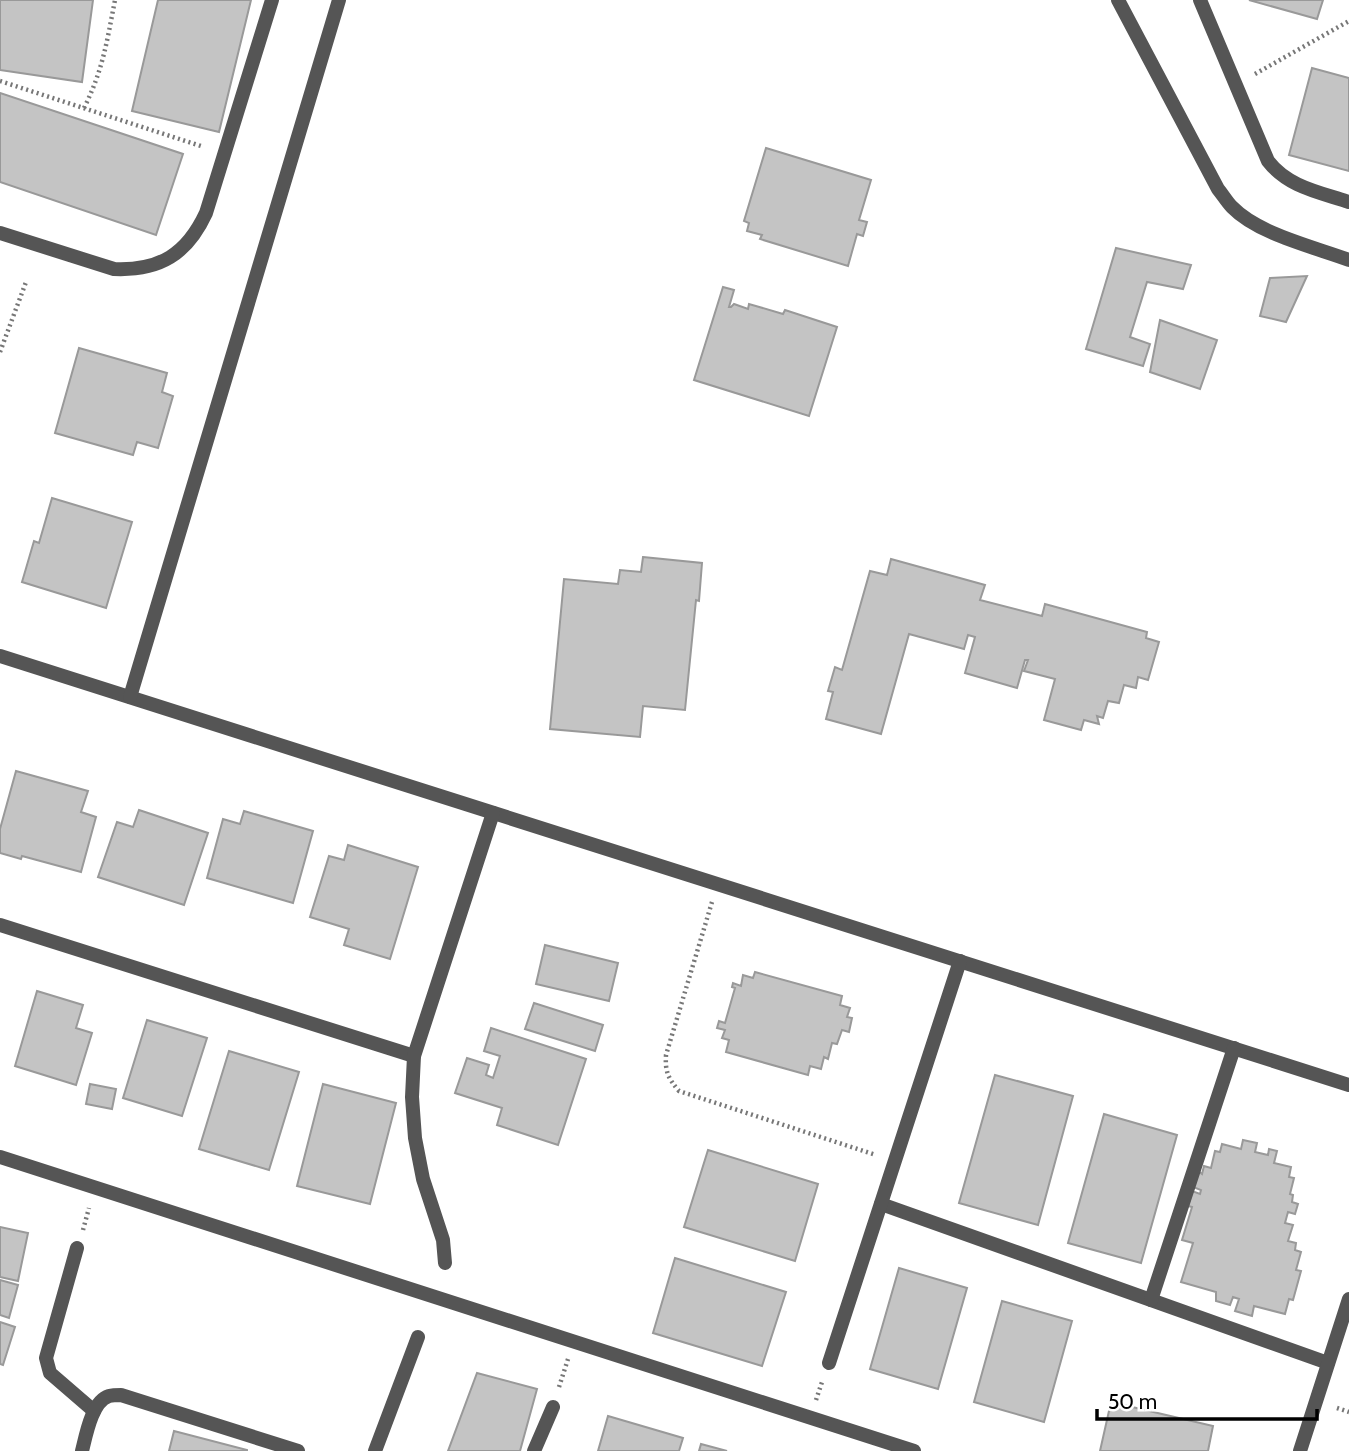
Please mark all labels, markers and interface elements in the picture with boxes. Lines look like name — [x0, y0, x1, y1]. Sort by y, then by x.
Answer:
scale bar — [1097, 1378, 1318, 1422]
text: 50 m — [1108, 1389, 1157, 1414]

